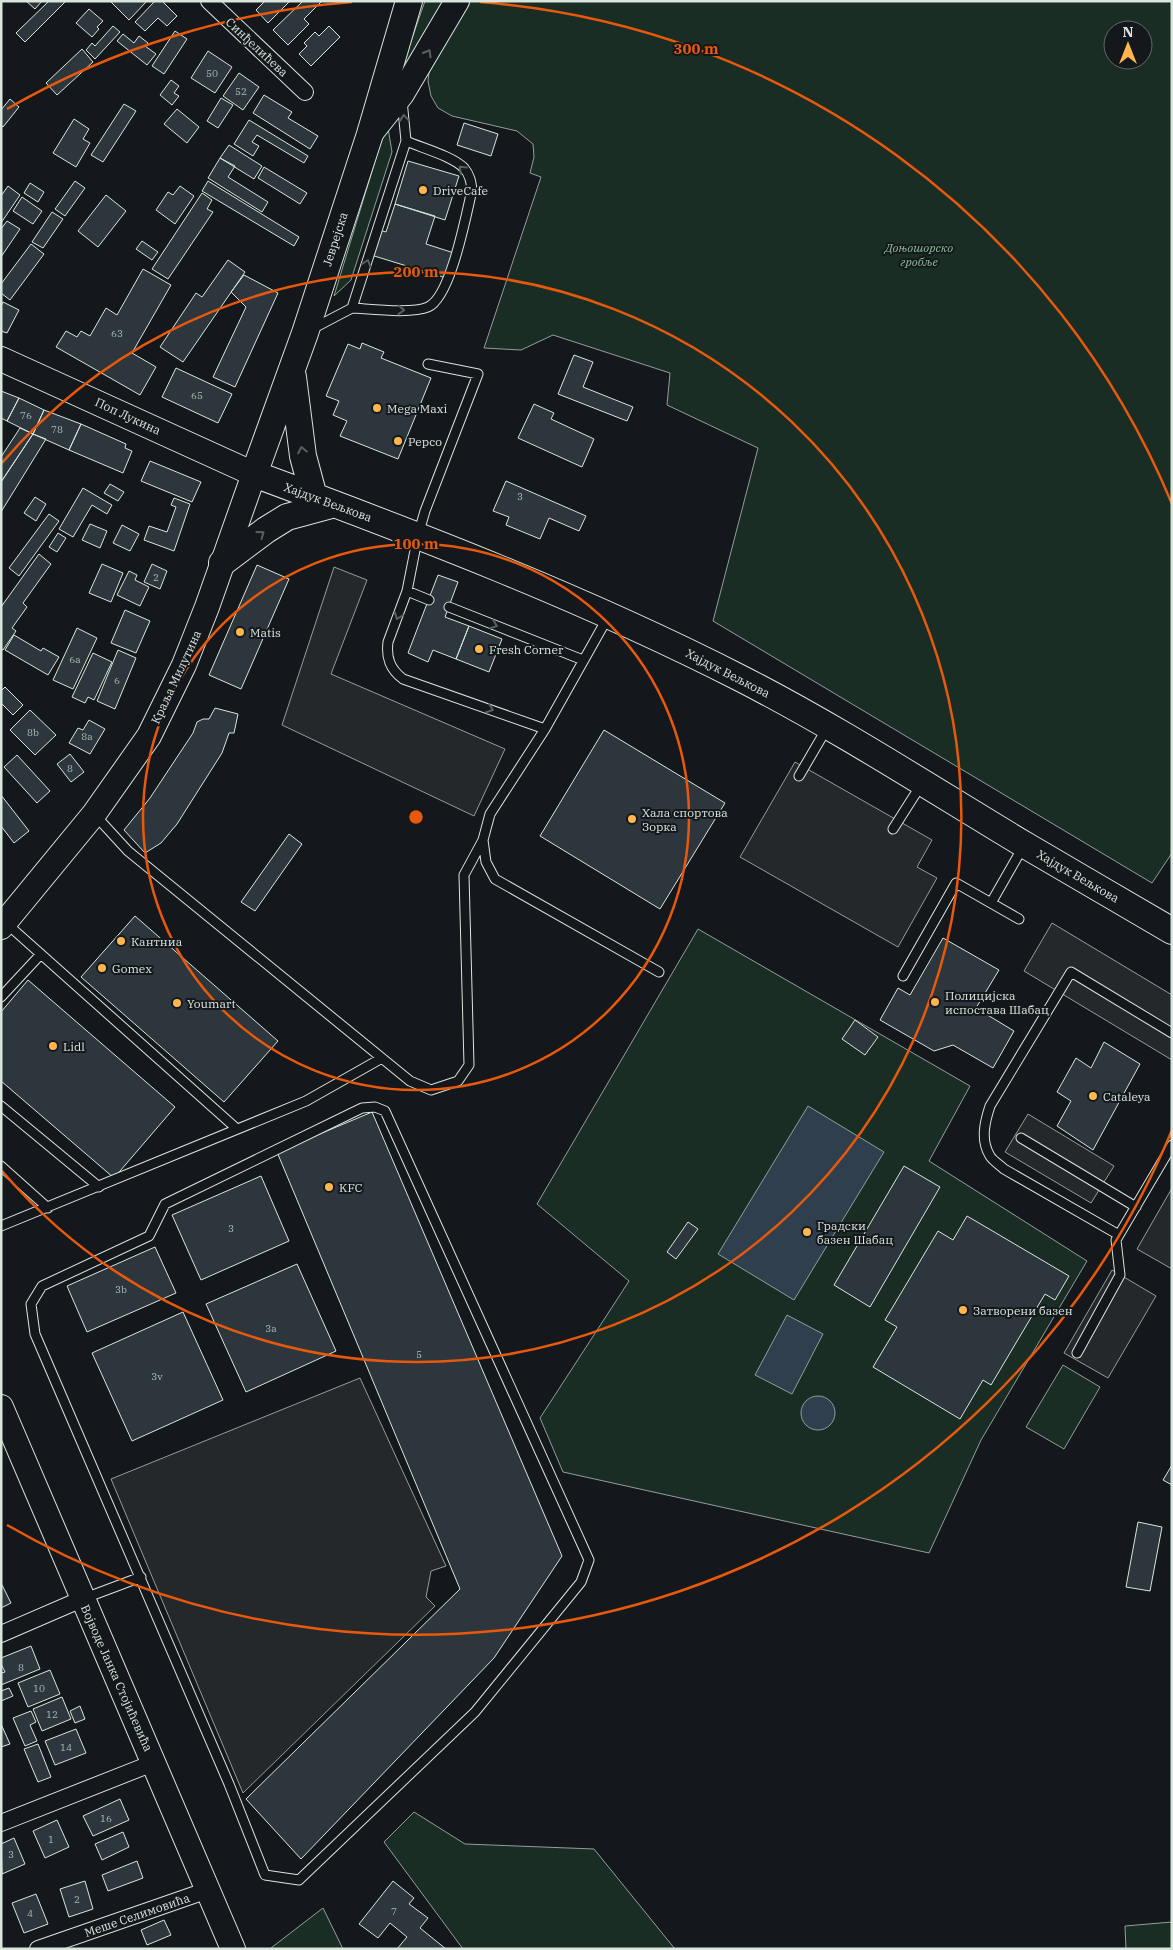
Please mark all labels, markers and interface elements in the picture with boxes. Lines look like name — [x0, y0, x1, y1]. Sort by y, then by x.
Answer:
street label: Синђелићева — [223, 14, 292, 80]
north arrow — [1103, 20, 1153, 70]
text: N — [1122, 23, 1134, 41]
text: 300 m — [673, 39, 719, 58]
one-way arrow — [421, 49, 431, 58]
house number: 50 — [206, 67, 218, 80]
house number: 52 — [235, 85, 247, 98]
one-way arrow — [399, 114, 410, 122]
one-way arrow — [459, 166, 468, 175]
place label: DriveCafe — [433, 183, 488, 198]
marker: DriveCafe — [417, 184, 429, 196]
street label: Јеврејска — [319, 210, 351, 268]
park label: Доњошорско гробље — [883, 240, 953, 269]
one-way arrow — [361, 259, 371, 267]
text: 200 m — [393, 262, 439, 281]
one-way arrow — [397, 305, 405, 315]
house number: 63 — [111, 327, 123, 340]
house number: 65 — [191, 389, 203, 402]
street label: Поп Лукина — [93, 394, 164, 438]
place label: Mega Maxi — [387, 401, 447, 416]
marker: Mega Maxi — [371, 402, 383, 414]
house number: 76 — [20, 409, 32, 422]
house number: 78 — [51, 423, 63, 436]
place label: Pepco — [408, 434, 442, 449]
marker: Pepco — [392, 435, 404, 447]
one-way arrow — [297, 445, 307, 454]
street label: Хајдук Вељкова — [282, 479, 374, 525]
house number: 3 — [517, 490, 523, 503]
one-way arrow — [256, 531, 265, 540]
text: 100 m — [393, 534, 439, 553]
house number: 2 — [153, 571, 159, 584]
one-way arrow — [394, 611, 404, 620]
one-way arrow — [489, 619, 498, 629]
place label: Matis — [250, 625, 281, 640]
marker: Matis — [234, 626, 246, 638]
street label: Краља Милутина — [148, 627, 205, 726]
place label: Fresh Corner — [489, 642, 564, 657]
marker: Fresh Corner — [473, 643, 485, 655]
street label: Хајдук Вељкова — [683, 645, 773, 701]
house number: 6a — [69, 653, 81, 666]
house number: 6 — [114, 674, 120, 687]
one-way arrow — [485, 704, 494, 714]
house number: 8b — [27, 726, 39, 739]
house number: 8a — [81, 730, 93, 743]
house number: 8 — [67, 762, 73, 775]
place label: Хала спортова Зорка — [642, 805, 728, 834]
centre of rings — [407, 808, 425, 826]
marker: Хала спортова Зорка — [626, 813, 638, 825]
street label: Хајдук Вељкова — [1034, 846, 1122, 906]
place label: Кантниа — [131, 934, 183, 949]
marker: Кантниа — [115, 935, 127, 947]
place label: Gomex — [112, 961, 152, 976]
marker: Gomex — [96, 962, 108, 974]
place label: Полицијска испостава Шабац — [945, 988, 1049, 1017]
place label: Youmart — [187, 996, 236, 1011]
marker: Полицијска испостава Шабац — [929, 996, 941, 1008]
marker: Youmart — [171, 997, 183, 1009]
place label: Lidl — [63, 1039, 85, 1054]
marker: Lidl — [47, 1040, 59, 1052]
place label: Cataleya — [1103, 1089, 1151, 1104]
marker: Cataleya — [1087, 1090, 1099, 1102]
place label: KFC — [339, 1180, 363, 1195]
marker: KFC — [323, 1181, 335, 1193]
place label: Градски базен Шабац — [817, 1218, 893, 1247]
house number: 3 — [228, 1222, 234, 1235]
marker: Градски базен Шабац — [801, 1226, 813, 1238]
house number: 3b — [115, 1283, 127, 1296]
place label: Затворени базен — [973, 1303, 1073, 1318]
marker: Затворени базен — [957, 1304, 969, 1316]
house number: 3a — [265, 1322, 277, 1335]
house number: 5 — [416, 1348, 422, 1361]
house number: 3v — [151, 1370, 163, 1383]
street label: Војводе Јанка Стојићевића — [78, 1602, 156, 1754]
house number: 8 — [18, 1661, 24, 1674]
house number: 10 — [33, 1682, 45, 1695]
house number: 12 — [46, 1708, 58, 1721]
house number: 14 — [60, 1741, 72, 1754]
house number: 16 — [100, 1812, 112, 1825]
house number: 1 — [48, 1833, 54, 1846]
house number: 3 — [8, 1848, 14, 1861]
street label: Меше Селимовића — [82, 1890, 192, 1940]
house number: 2 — [74, 1893, 80, 1906]
house number: 7 — [391, 1905, 397, 1918]
house number: 4 — [27, 1907, 33, 1920]

